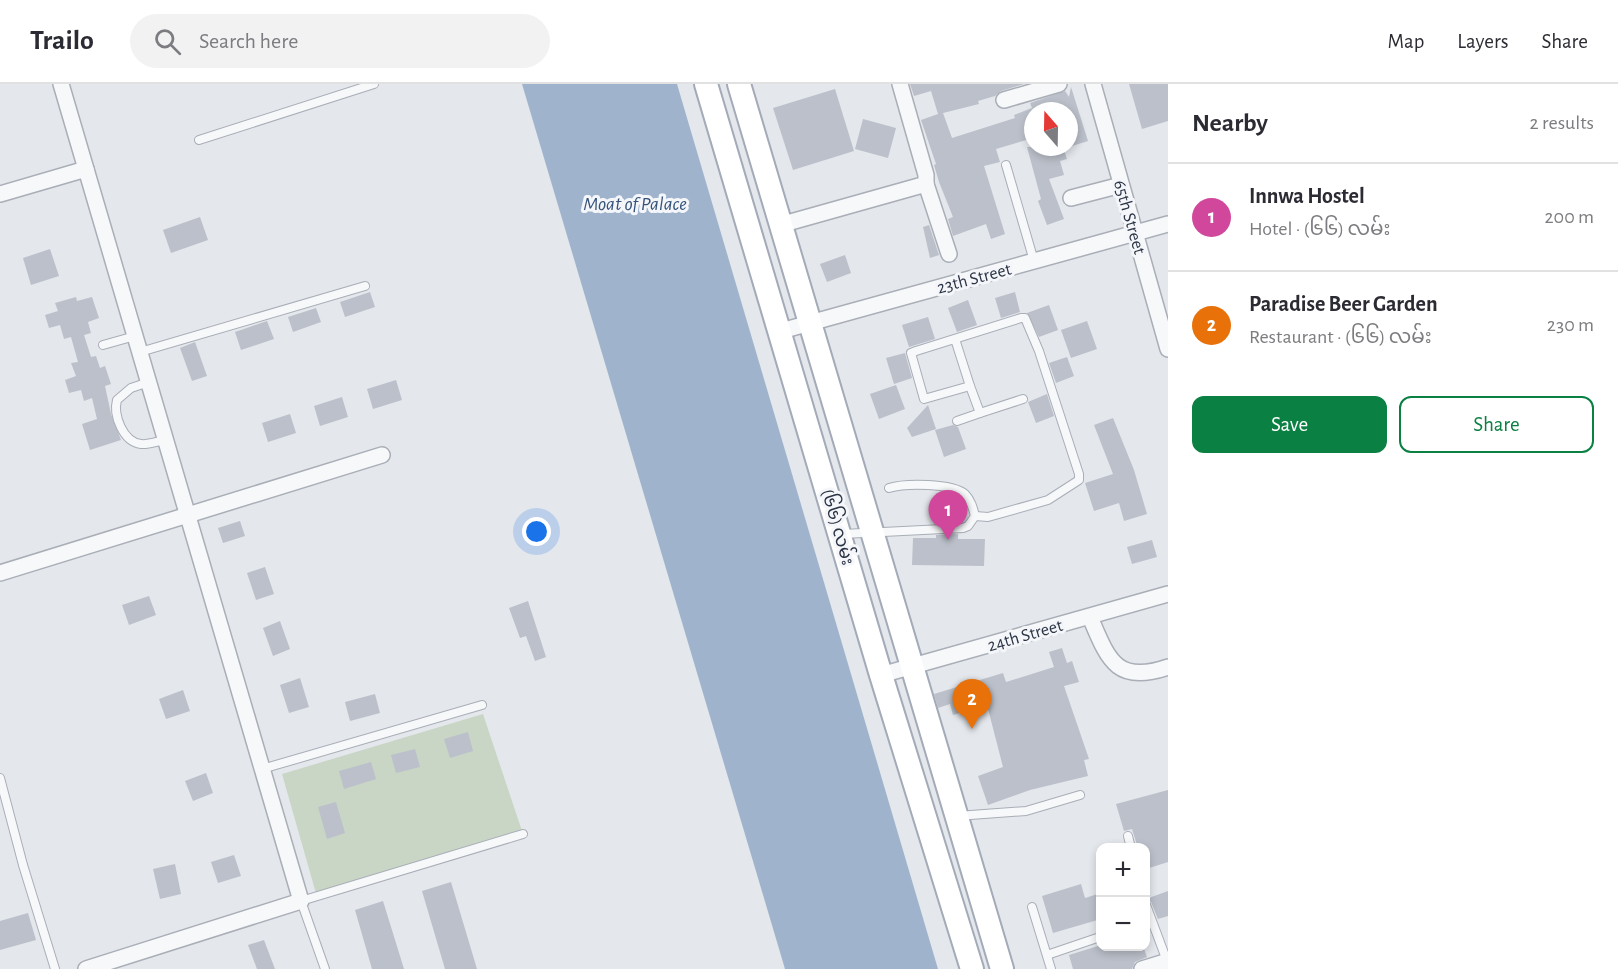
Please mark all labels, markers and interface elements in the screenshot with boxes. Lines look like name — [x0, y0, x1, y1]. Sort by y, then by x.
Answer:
search box — [130, 14, 550, 68]
icon: search — [151, 25, 184, 58]
text: Trailo — [30, 27, 94, 55]
text: Search here — [199, 30, 298, 52]
text: Map — [1388, 31, 1424, 52]
text: Layers — [1457, 31, 1508, 52]
text: Share — [1541, 31, 1588, 52]
north arrow — [1024, 102, 1078, 156]
text: Nearby — [1192, 110, 1268, 136]
text: 2 results — [1530, 113, 1594, 133]
street label: 65th Street — [1110, 178, 1148, 257]
text: Innwa Hostel — [1249, 185, 1365, 207]
water label: Moat of Palace — [583, 194, 687, 214]
text: 1 — [1208, 207, 1215, 227]
text: 200 m — [1544, 207, 1594, 227]
text: Hotel · (၆၆) လမ်း — [1249, 219, 1390, 239]
street label: 23th Street — [935, 260, 1014, 298]
text: Paradise Beer Garden — [1249, 293, 1438, 315]
text: 2 — [1207, 315, 1216, 335]
text: 230 m — [1547, 315, 1594, 335]
text: Restaurant · (၆၆) လမ်း — [1249, 327, 1432, 347]
button: Save — [1192, 396, 1387, 453]
button: Share — [1399, 396, 1594, 453]
street label: (၆၆) လမ်း — [818, 486, 861, 567]
pin: 1 — [928, 490, 968, 540]
your location — [522, 517, 551, 546]
street label: 24th Street — [986, 617, 1065, 655]
pin: 2 — [952, 680, 992, 729]
map controls — [1096, 843, 1150, 951]
button: + — [1096, 843, 1150, 897]
button: − — [1096, 897, 1150, 951]

